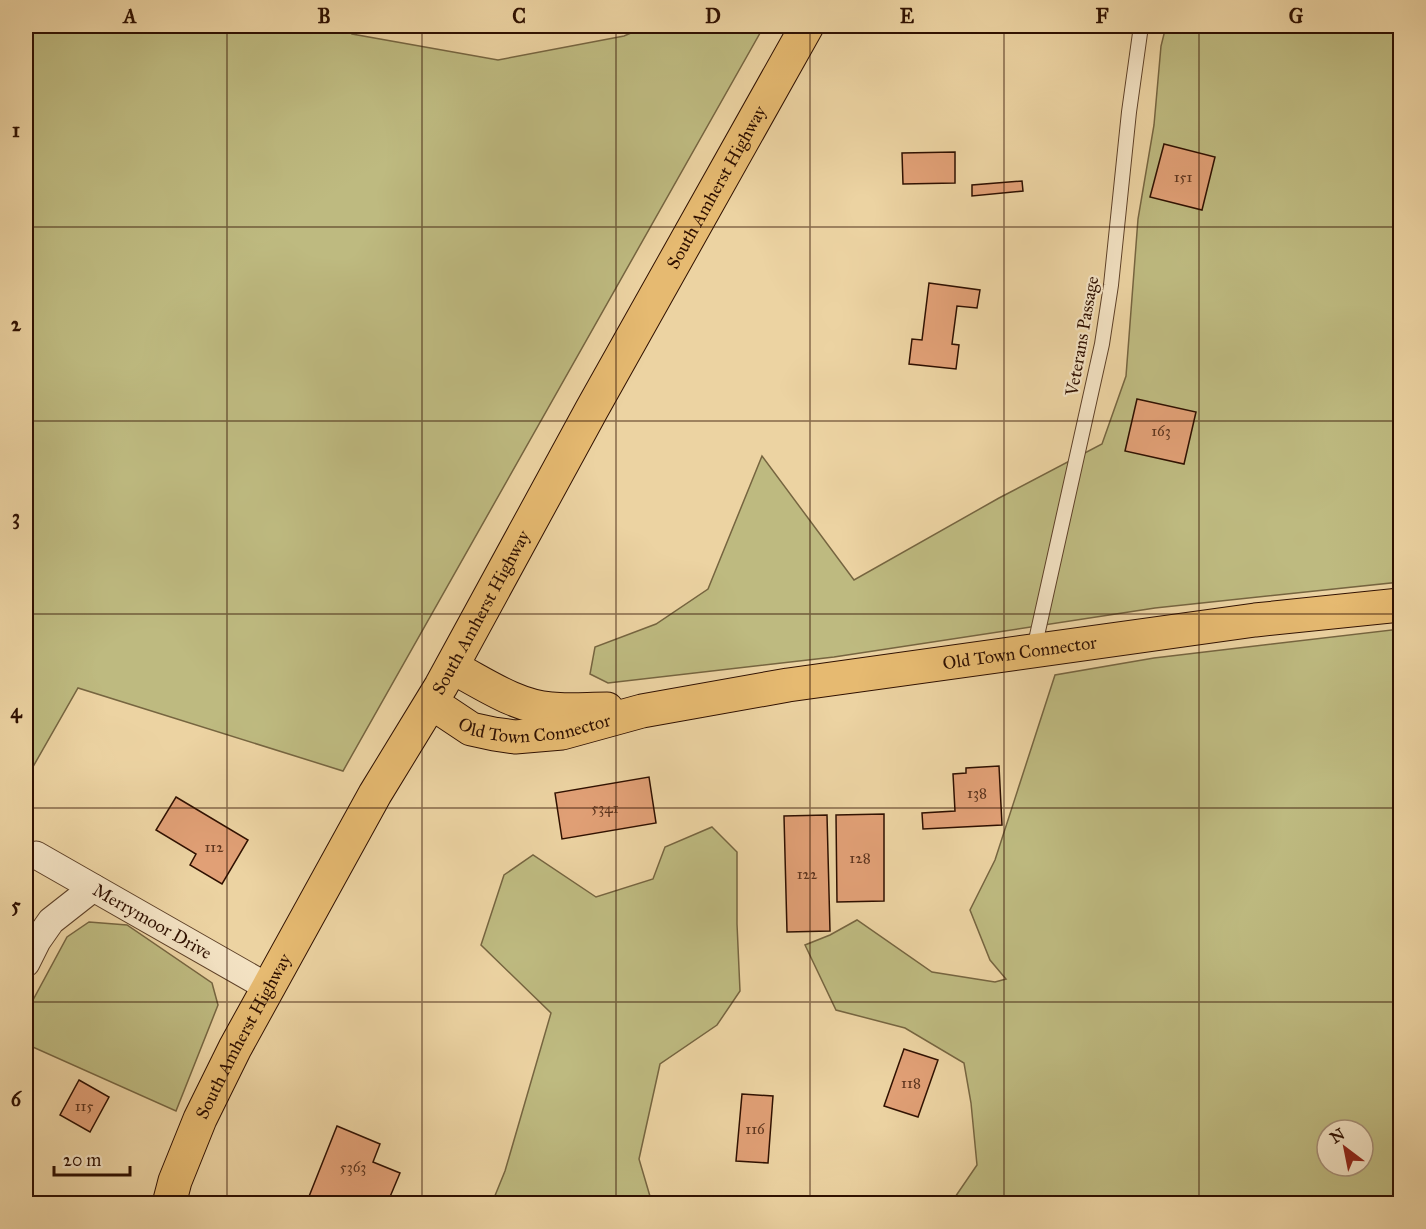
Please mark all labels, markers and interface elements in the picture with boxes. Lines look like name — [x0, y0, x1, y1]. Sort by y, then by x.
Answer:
text: A — [121, 4, 137, 28]
text: B — [317, 4, 331, 28]
text: C — [512, 4, 526, 28]
text: D — [705, 4, 721, 28]
text: E — [900, 4, 915, 28]
text: F — [1095, 4, 1109, 28]
text: G — [1289, 4, 1304, 28]
street label: South Amherst Highway — [662, 101, 771, 273]
text: 1 — [12, 118, 20, 142]
house number: 151 — [1174, 168, 1192, 186]
street label: Veterans Passage — [1060, 274, 1104, 399]
text: 2 — [11, 312, 22, 336]
house number: 163 — [1151, 422, 1171, 440]
text: 3 — [12, 505, 20, 530]
street label: South Amherst Highway — [427, 526, 535, 699]
street label: Old Town Connector — [941, 631, 1098, 674]
text: 4 — [10, 699, 22, 724]
street label: Old Town Connector — [454, 709, 613, 749]
house number: 138 — [967, 784, 987, 802]
house number: 5341 — [591, 799, 619, 817]
house number: 112 — [204, 838, 224, 856]
house number: 128 — [849, 849, 871, 867]
house number: 122 — [797, 865, 818, 883]
street label: Merrymoor Drive — [89, 879, 216, 964]
text: 5 — [11, 893, 21, 917]
street label: South Amherst Highway — [191, 949, 296, 1123]
house number: 118 — [901, 1074, 921, 1092]
text: 6 — [11, 1087, 23, 1111]
house number: 115 — [75, 1097, 93, 1115]
north arrow — [1315, 1118, 1375, 1178]
house number: 116 — [745, 1120, 766, 1138]
text: N — [1327, 1124, 1348, 1147]
scale bar — [54, 1139, 130, 1177]
text: 20 m — [63, 1149, 101, 1171]
house number: 5363 — [340, 1158, 366, 1176]

